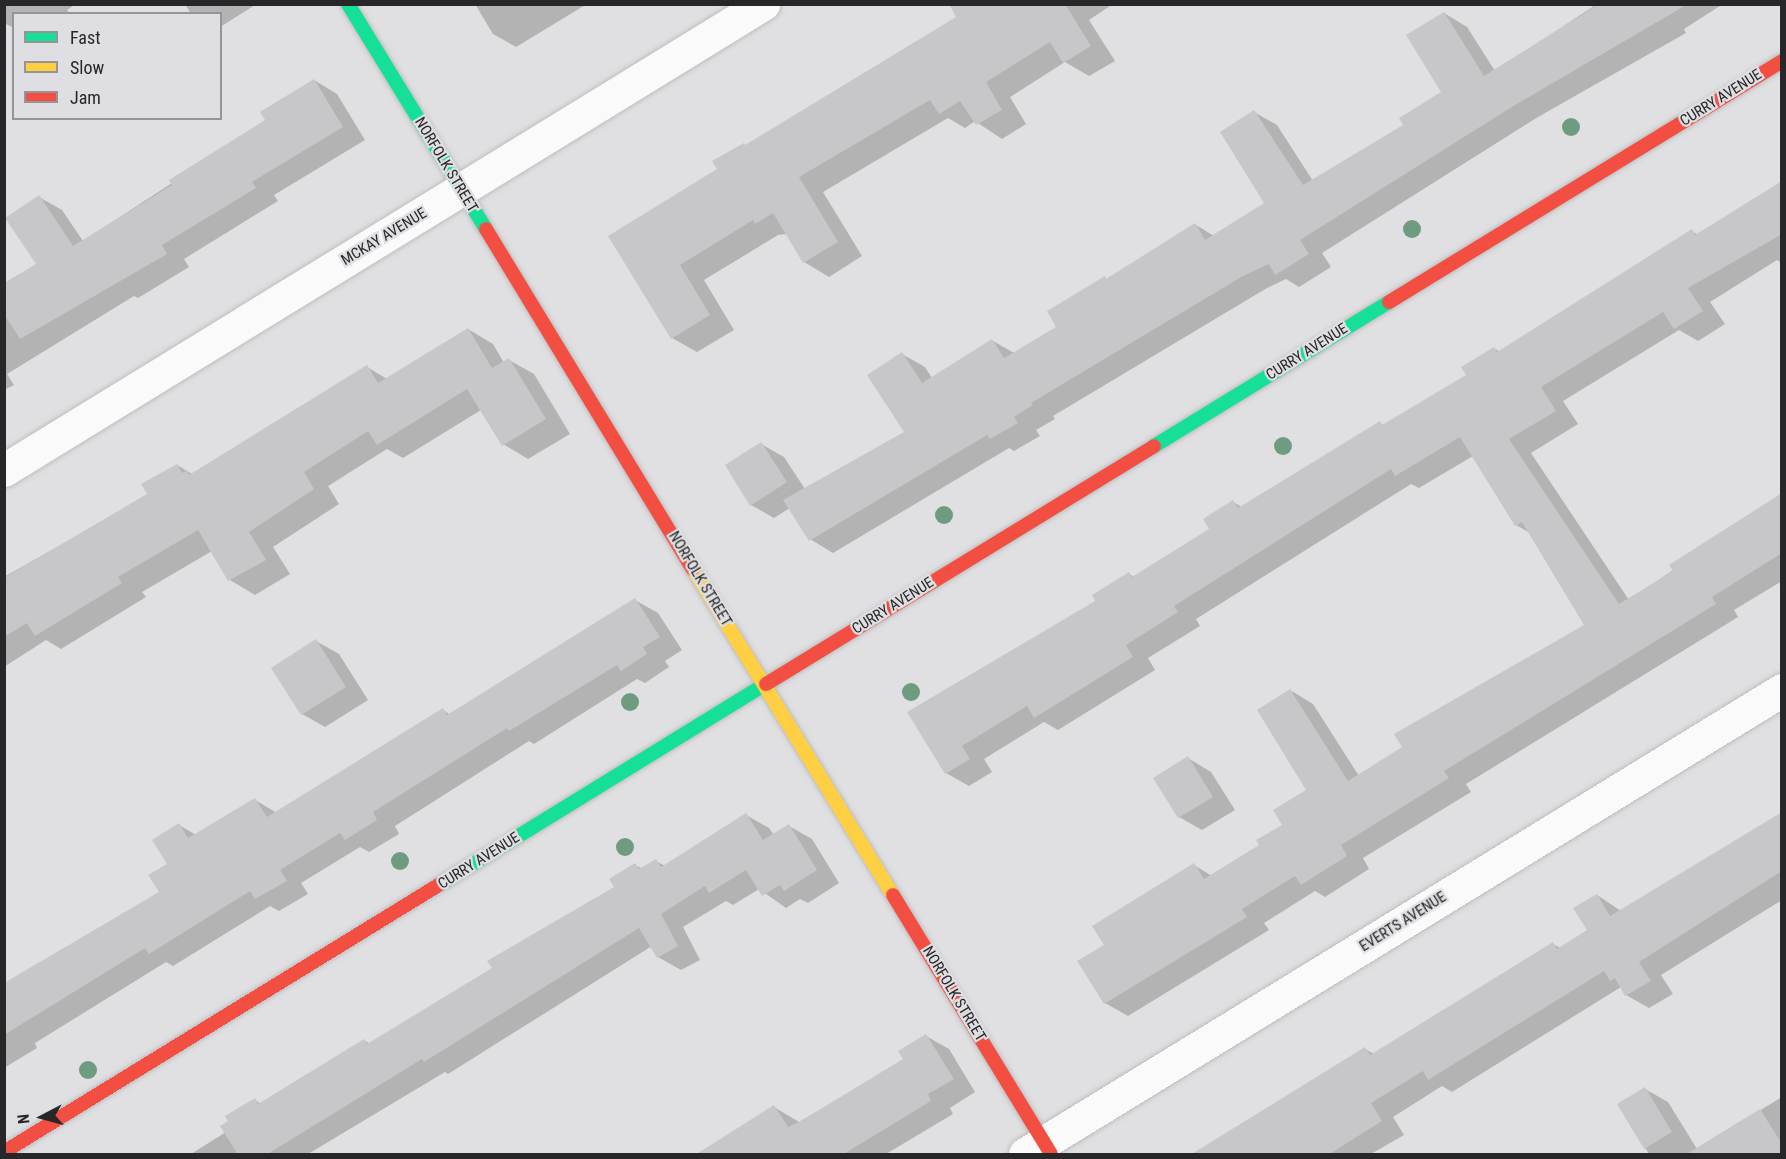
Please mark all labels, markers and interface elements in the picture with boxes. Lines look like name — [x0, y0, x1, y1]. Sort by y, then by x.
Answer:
legend — [12, 12, 222, 120]
text: Fast — [70, 27, 101, 48]
text: Slow — [70, 57, 104, 78]
street label: CURRY AVENUE — [1677, 66, 1765, 130]
text: Jam — [70, 87, 101, 108]
street label: NORFOLK STREET — [411, 114, 481, 216]
street label: MCKAY AVENUE — [338, 204, 430, 270]
street label: CURRY AVENUE — [1263, 320, 1351, 384]
street label: NORFOLK STREET — [665, 528, 735, 630]
street label: CURRY AVENUE — [849, 574, 937, 638]
street label: CURRY AVENUE — [435, 829, 523, 893]
street label: EVERTS AVENUE — [1356, 888, 1450, 956]
street label: NORFOLK STREET — [919, 943, 989, 1045]
north arrow — [12, 1087, 72, 1147]
text: N — [14, 1113, 34, 1125]

